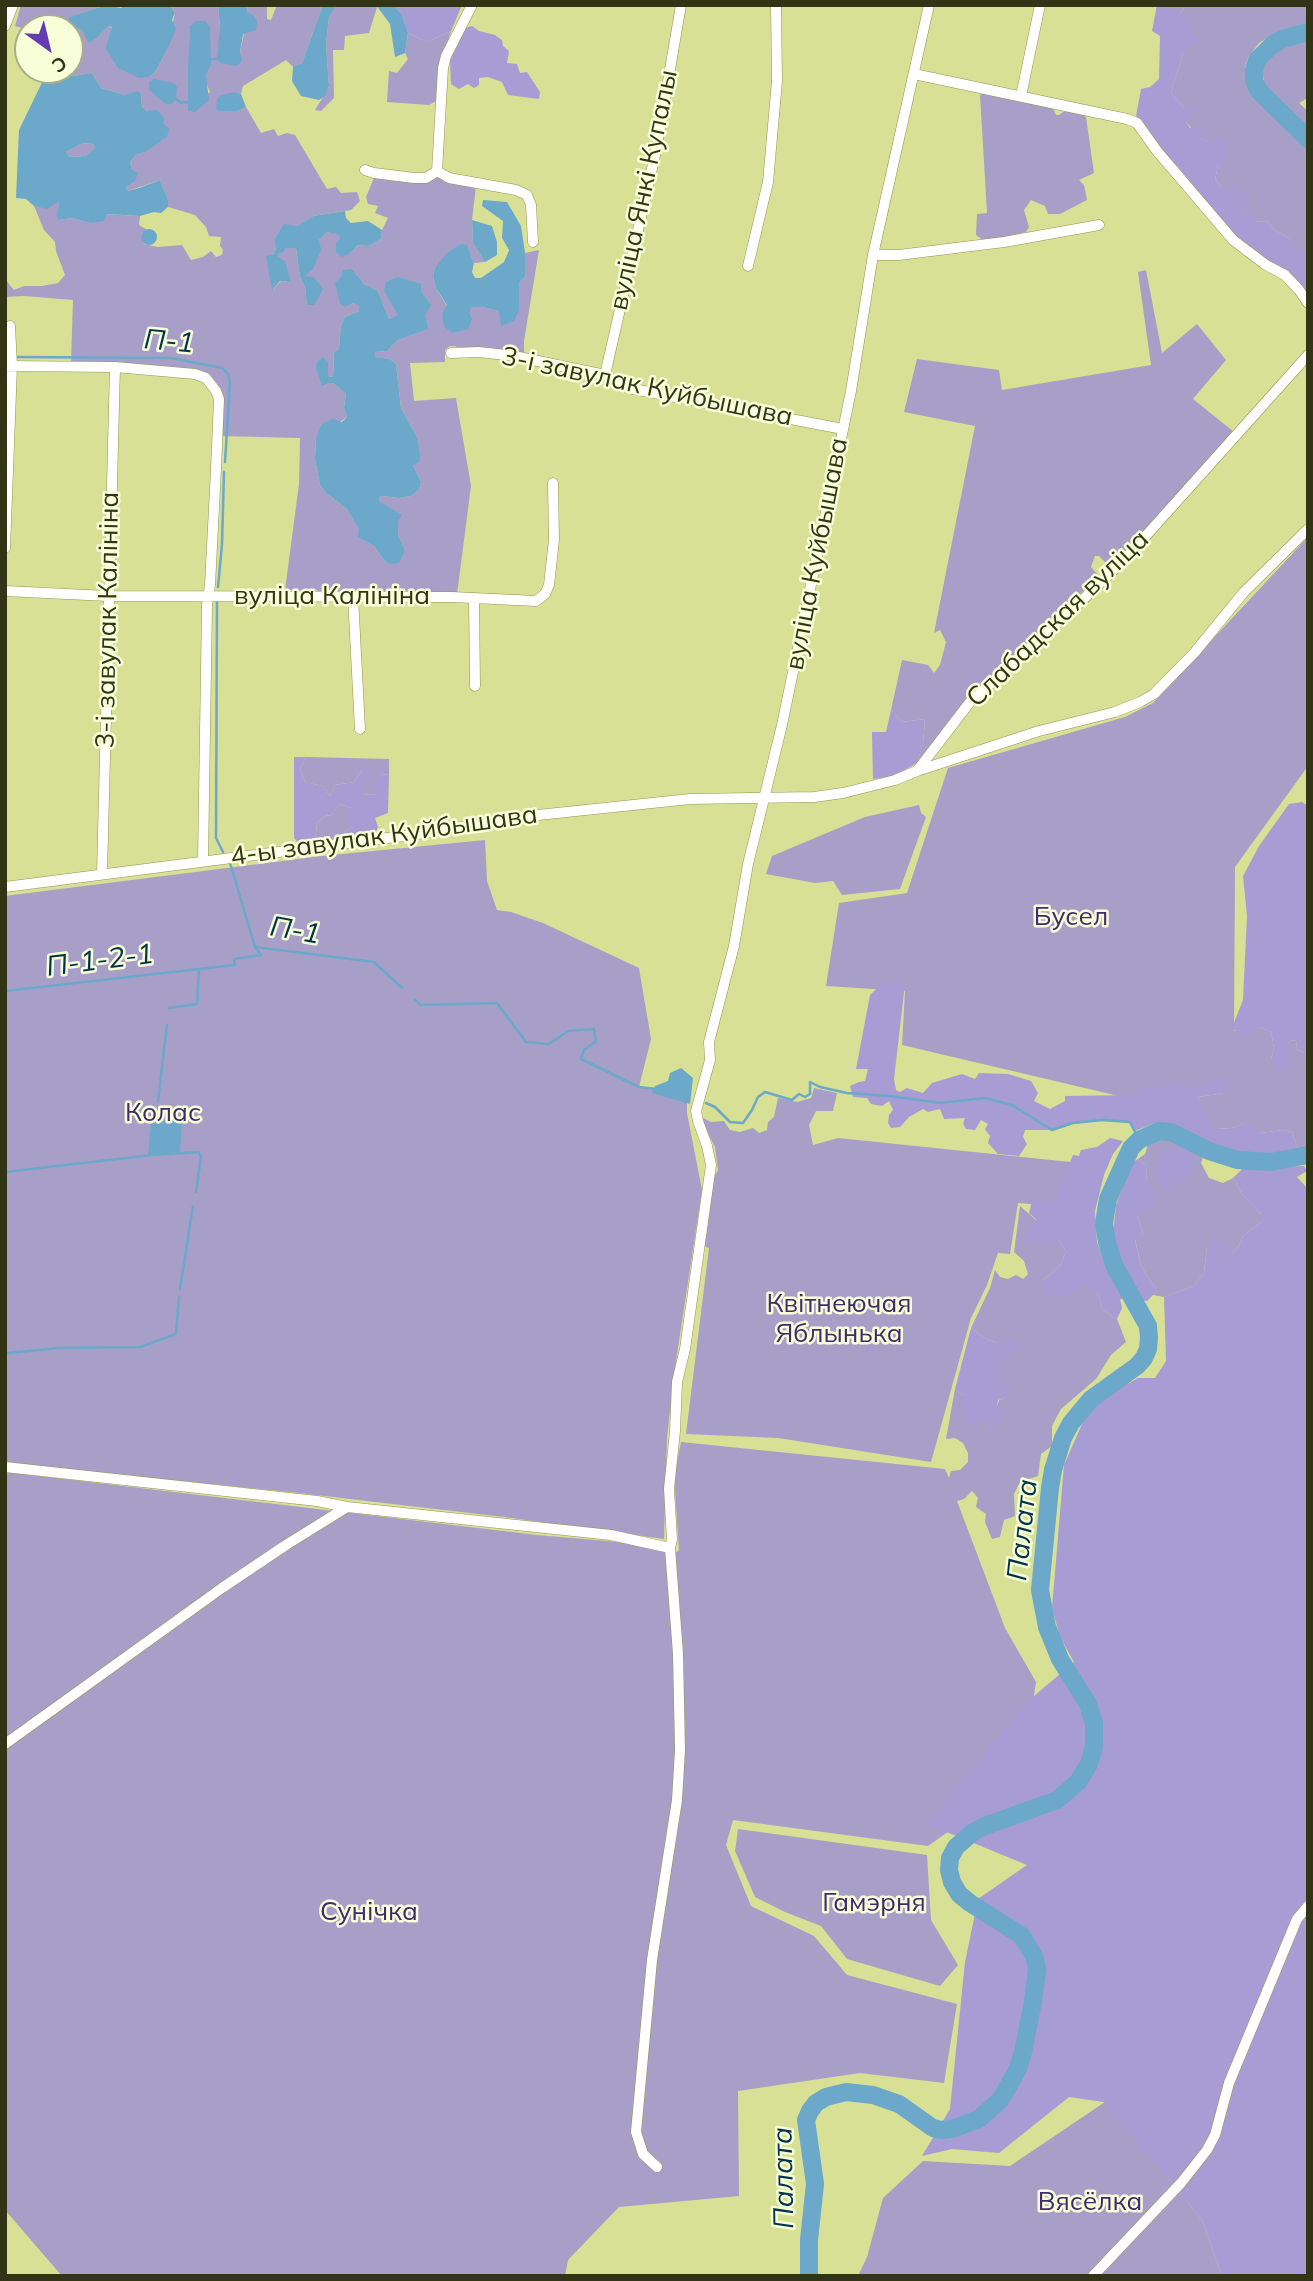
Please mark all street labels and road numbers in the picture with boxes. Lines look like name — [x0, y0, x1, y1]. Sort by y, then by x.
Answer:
street label: вуліца Янкі Купалы — [603, 67, 685, 313]
street label: 3-і завулак Куйбышава — [499, 341, 795, 433]
street label: вуліца Куйбышава — [779, 435, 855, 673]
street label: 3-і завулак Калініна — [90, 491, 126, 749]
street label: Слабадская вуліца — [960, 524, 1156, 714]
street label: вуліца Калініна — [234, 580, 430, 612]
street label: 4-ы завулак Куйбышава — [229, 799, 539, 873]

